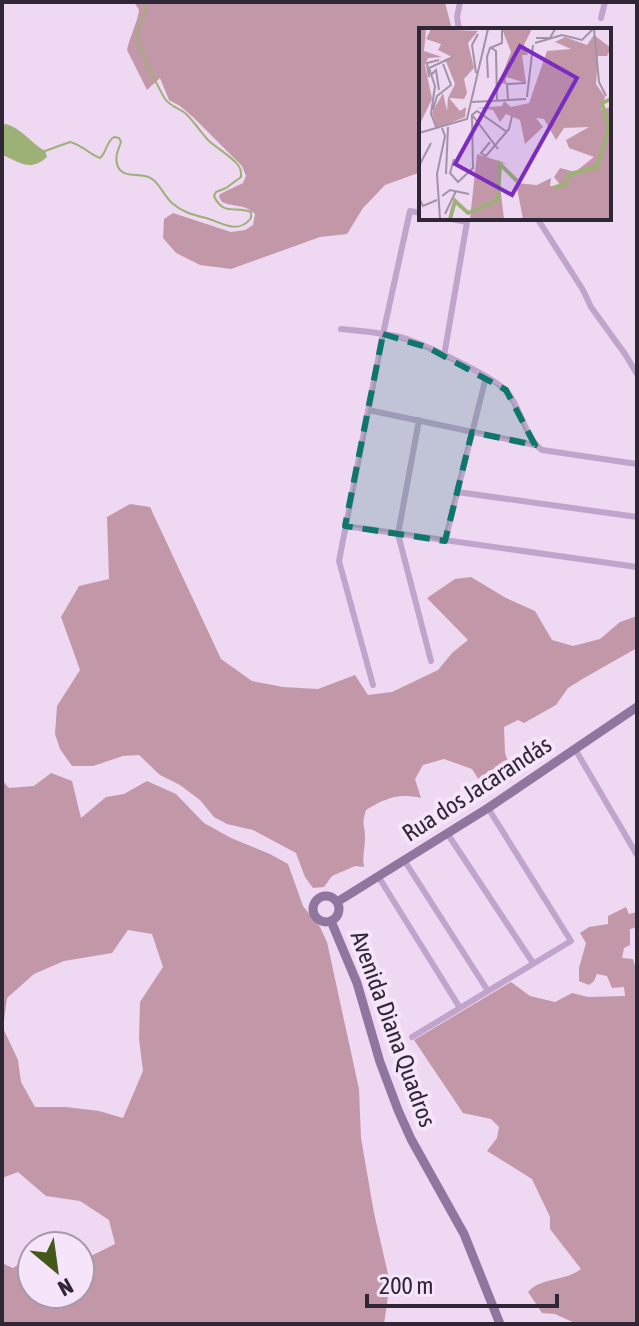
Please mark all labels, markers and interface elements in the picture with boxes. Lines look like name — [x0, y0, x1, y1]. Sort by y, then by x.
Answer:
inset map — [419, 28, 611, 220]
street label: Rua dos Jacarandás — [397, 730, 556, 847]
street label: Avenida Diana Quadros — [345, 927, 441, 1130]
north arrow — [16, 1230, 96, 1310]
scale bar — [367, 1258, 557, 1308]
text: 200 m — [379, 1272, 433, 1299]
text: N — [54, 1273, 78, 1302]

